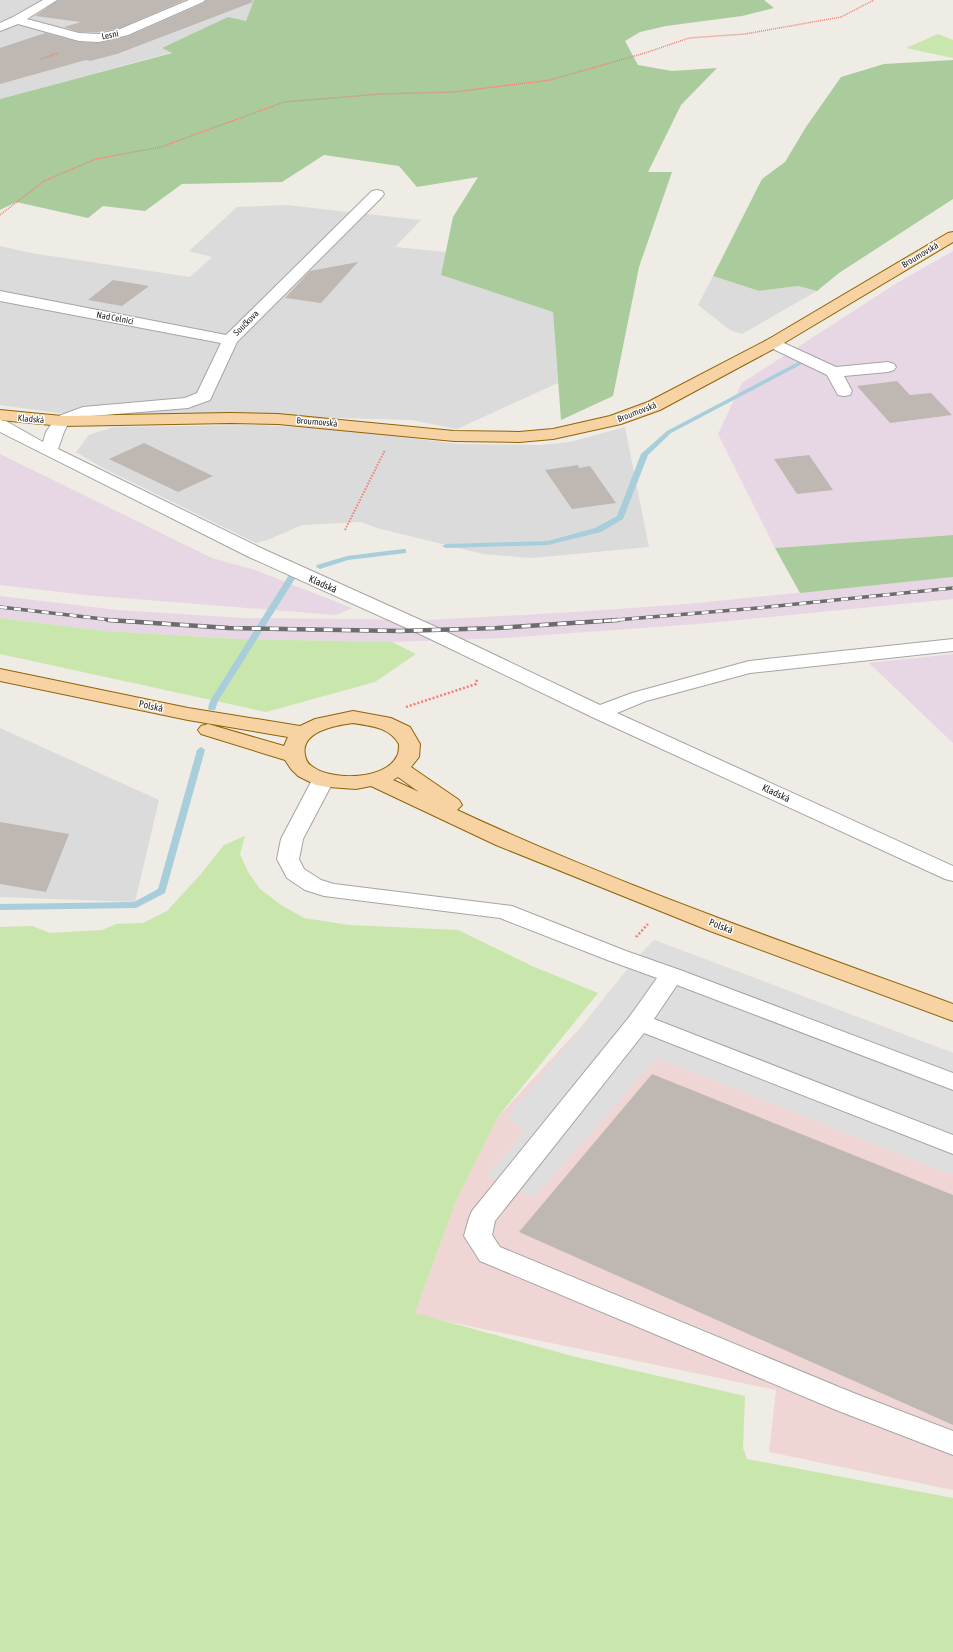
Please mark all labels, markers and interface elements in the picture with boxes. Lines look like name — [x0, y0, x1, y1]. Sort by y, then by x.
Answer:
street label: Lesní — [101, 28, 119, 42]
street label: Broumovská — [900, 240, 940, 270]
street label: Součkova — [231, 308, 261, 338]
street label: Nad Celnicí — [96, 310, 134, 326]
street label: Broumovská — [616, 400, 658, 424]
street label: Kladská — [17, 413, 45, 425]
street label: Broumovská — [296, 415, 338, 429]
street label: Kladská — [307, 573, 339, 595]
street label: Polská — [138, 698, 165, 714]
street label: Kladská — [760, 782, 792, 804]
street label: Polská — [707, 916, 735, 936]

